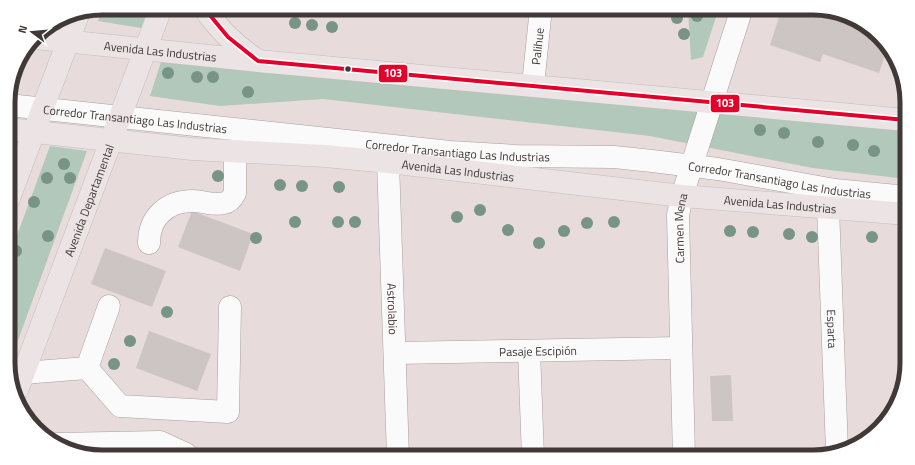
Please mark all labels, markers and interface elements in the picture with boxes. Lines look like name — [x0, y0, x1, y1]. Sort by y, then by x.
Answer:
north arrow — [12, 12, 52, 52]
text: N — [14, 23, 31, 35]
street label: Palihue — [526, 27, 548, 66]
street label: Avenida Las Industrias — [103, 36, 218, 66]
unlabelled marker — [343, 64, 353, 74]
line badge: 103 — [378, 64, 408, 83]
text: 103 — [384, 65, 402, 81]
line badge: 103 — [710, 94, 740, 113]
text: 103 — [716, 95, 734, 111]
street label: Corredor Transantiago Las Industrias — [42, 99, 229, 138]
street label: Corredor Transantiago Las Industrias — [365, 134, 550, 166]
street label: Avenida Departamental — [59, 141, 118, 259]
street label: Avenida Las Industrias — [401, 154, 516, 186]
street label: Corredor Transantiago Las Industrias — [687, 156, 872, 203]
street label: Avenida Las Industrias — [723, 190, 838, 218]
street label: Carmen Mena — [668, 191, 692, 264]
street label: Astrolabio — [383, 283, 403, 335]
street label: Esparta — [822, 309, 843, 349]
street label: Pasaje Escipión — [499, 340, 577, 361]

